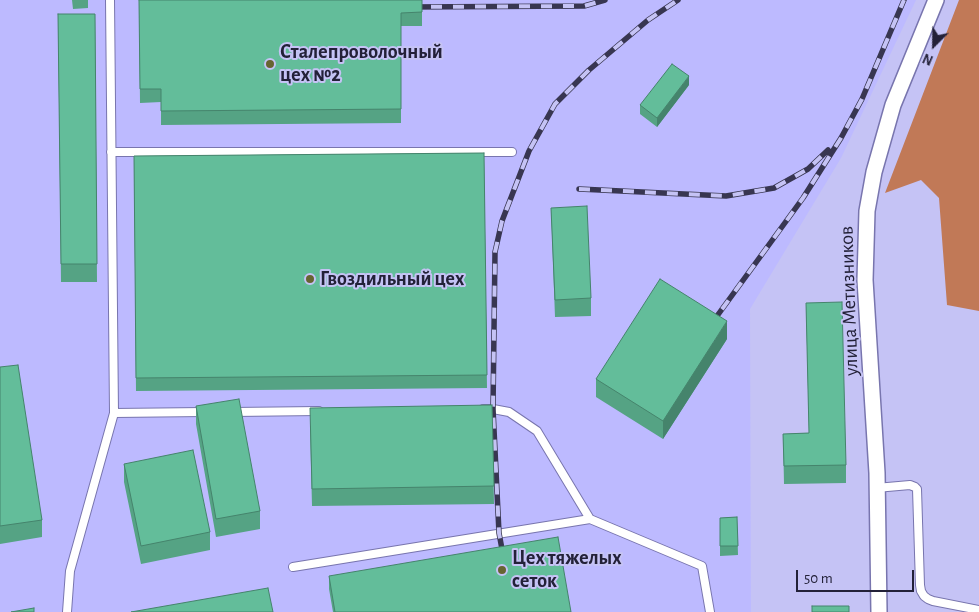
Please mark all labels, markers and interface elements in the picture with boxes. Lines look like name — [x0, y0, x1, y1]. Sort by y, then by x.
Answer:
north arrow — [909, 20, 959, 70]
place label: Сталепроволочный цех №2 — [280, 40, 443, 87]
text: N — [921, 50, 935, 67]
marker: Сталепроволочный цех №2 — [264, 58, 276, 70]
street label: улица Метизников — [834, 226, 864, 376]
place label: Гвоздильный цех — [320, 267, 464, 291]
marker: Гвоздильный цех — [304, 273, 316, 285]
place label: Цех тяжелых сеток — [512, 546, 622, 593]
scale bar — [799, 560, 916, 592]
marker: Цех тяжелых сеток — [496, 564, 508, 576]
text: 50 m — [804, 571, 833, 586]

